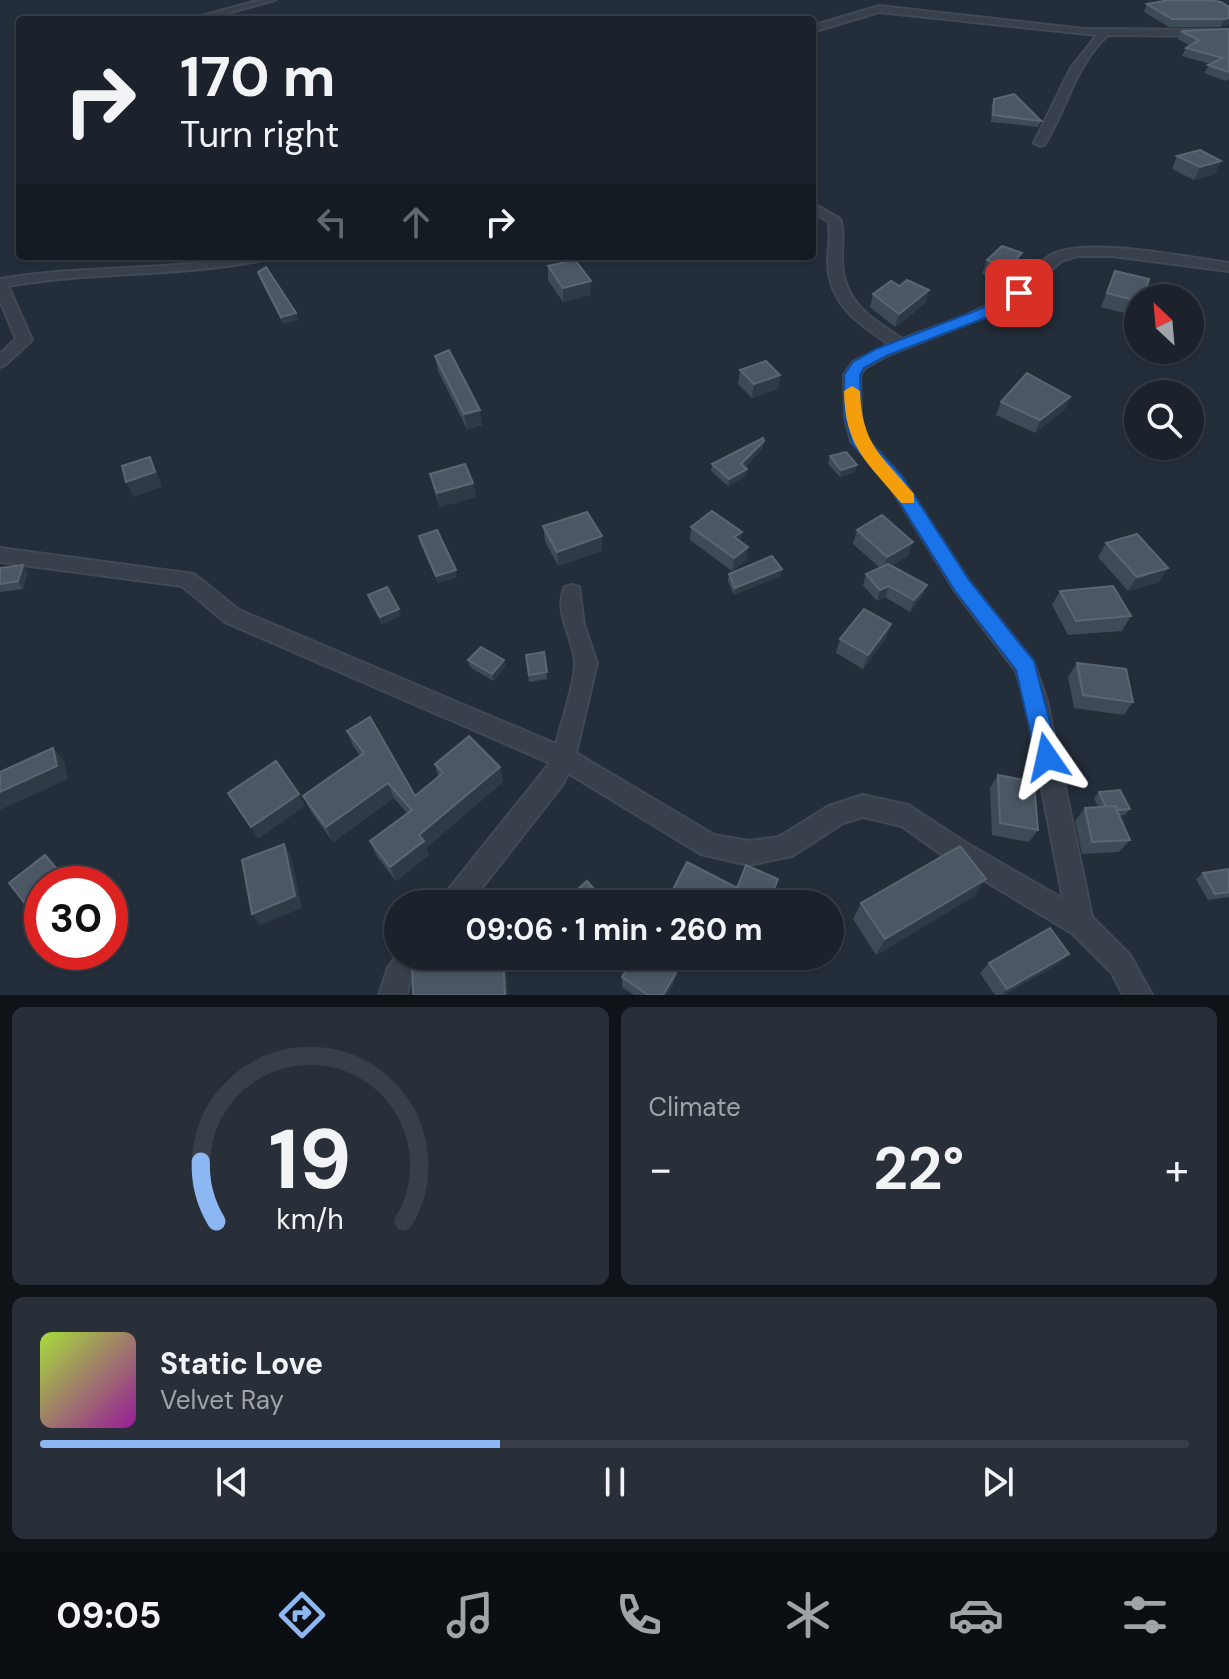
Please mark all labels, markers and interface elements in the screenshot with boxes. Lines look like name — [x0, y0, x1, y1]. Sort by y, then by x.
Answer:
text: 170 m — [180, 40, 335, 113]
icon: right — [48, 48, 152, 152]
text: Turn right — [180, 111, 339, 158]
icon: left — [310, 200, 354, 244]
icon: ahead — [394, 200, 438, 244]
icon: right — [478, 200, 522, 244]
pin — [985, 259, 1053, 327]
icon: arrive — [997, 271, 1041, 315]
north arrow — [1124, 284, 1204, 364]
map controls — [1124, 284, 1204, 460]
button: search — [1124, 380, 1204, 460]
position arrow — [1005, 715, 1089, 799]
speed limit sign: 30 — [24, 866, 128, 970]
text: 09:06 · 1 min · 260 m — [466, 910, 762, 949]
text: Climate — [649, 1090, 741, 1124]
text: 19 — [269, 1105, 352, 1214]
text: 22° — [873, 1129, 964, 1208]
text: − — [649, 1140, 673, 1198]
text: + — [1165, 1140, 1189, 1198]
text: km/h — [276, 1201, 344, 1238]
text: Static Love — [160, 1344, 323, 1383]
text: Velvet Ray — [160, 1383, 284, 1417]
icon: previous — [210, 1460, 254, 1504]
icon: pause — [593, 1460, 637, 1504]
icon: next — [976, 1460, 1020, 1504]
icon: directions — [274, 1587, 330, 1643]
icon: music — [442, 1587, 498, 1643]
icon: phone — [611, 1587, 667, 1643]
icon: climate — [780, 1587, 836, 1643]
icon: car — [948, 1587, 1004, 1643]
icon: filters — [1117, 1587, 1173, 1643]
text: 09:05 — [56, 1592, 161, 1639]

